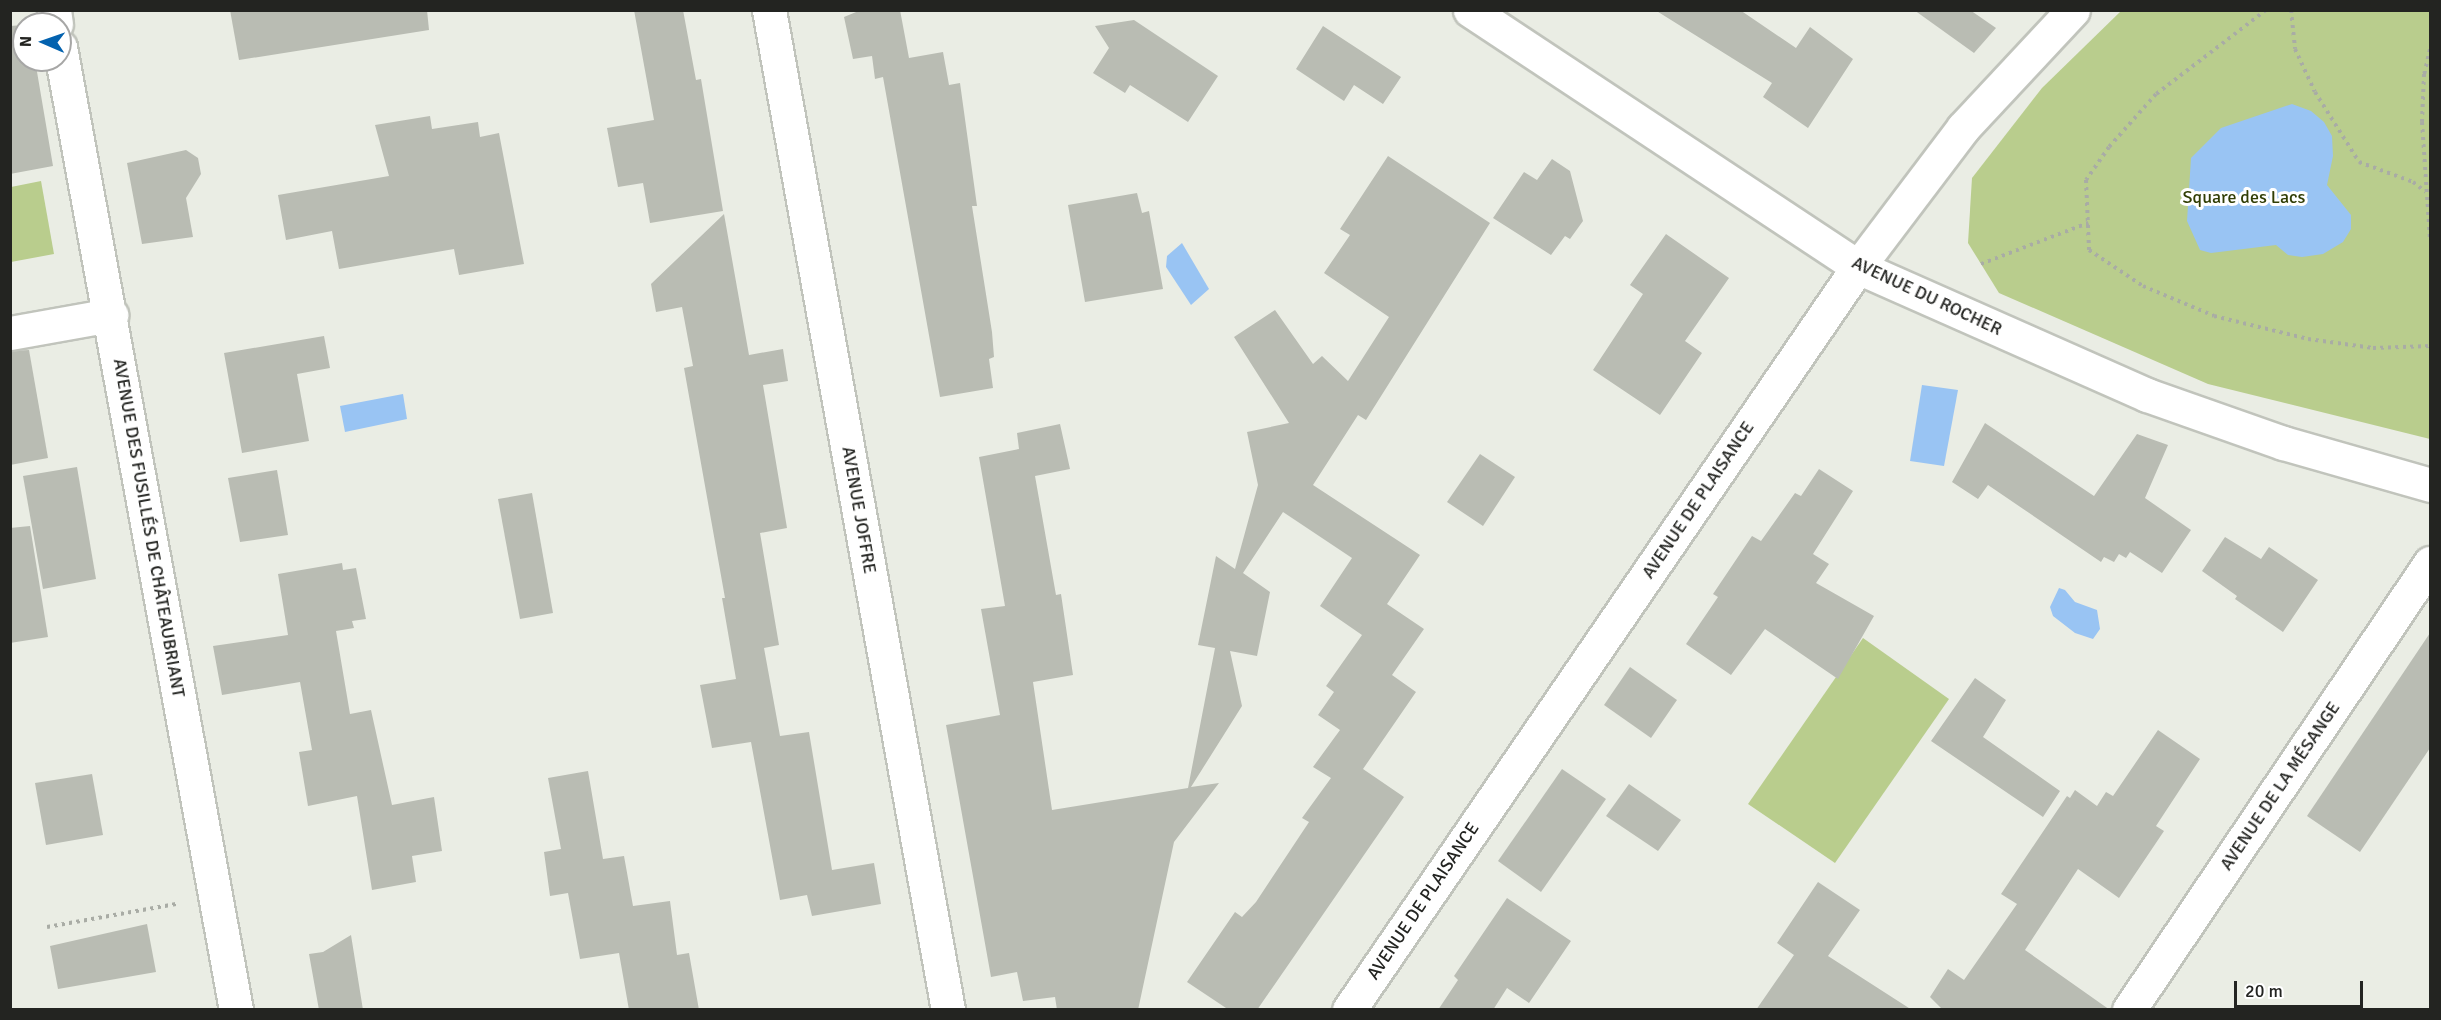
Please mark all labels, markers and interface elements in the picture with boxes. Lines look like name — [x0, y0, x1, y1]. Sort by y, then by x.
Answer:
north arrow — [12, 12, 72, 72]
text: N — [16, 36, 36, 47]
park label: Square des Lacs — [2183, 186, 2305, 208]
street label: AVENUE DU ROCHER — [1849, 252, 2005, 340]
street label: AVENUE DES FUSILLÉS DE CHÂTEAUBRIANT — [109, 357, 189, 699]
street label: AVENUE DE PLAISANCE — [1637, 417, 1759, 583]
street label: AVENUE JOFFRE — [837, 445, 881, 575]
street label: AVENUE DE LA MÉSANGE — [2215, 698, 2345, 874]
street label: AVENUE DE PLAISANCE — [1362, 818, 1484, 984]
scale bar — [2237, 969, 2366, 1007]
text: 20 m — [2245, 980, 2283, 1002]

